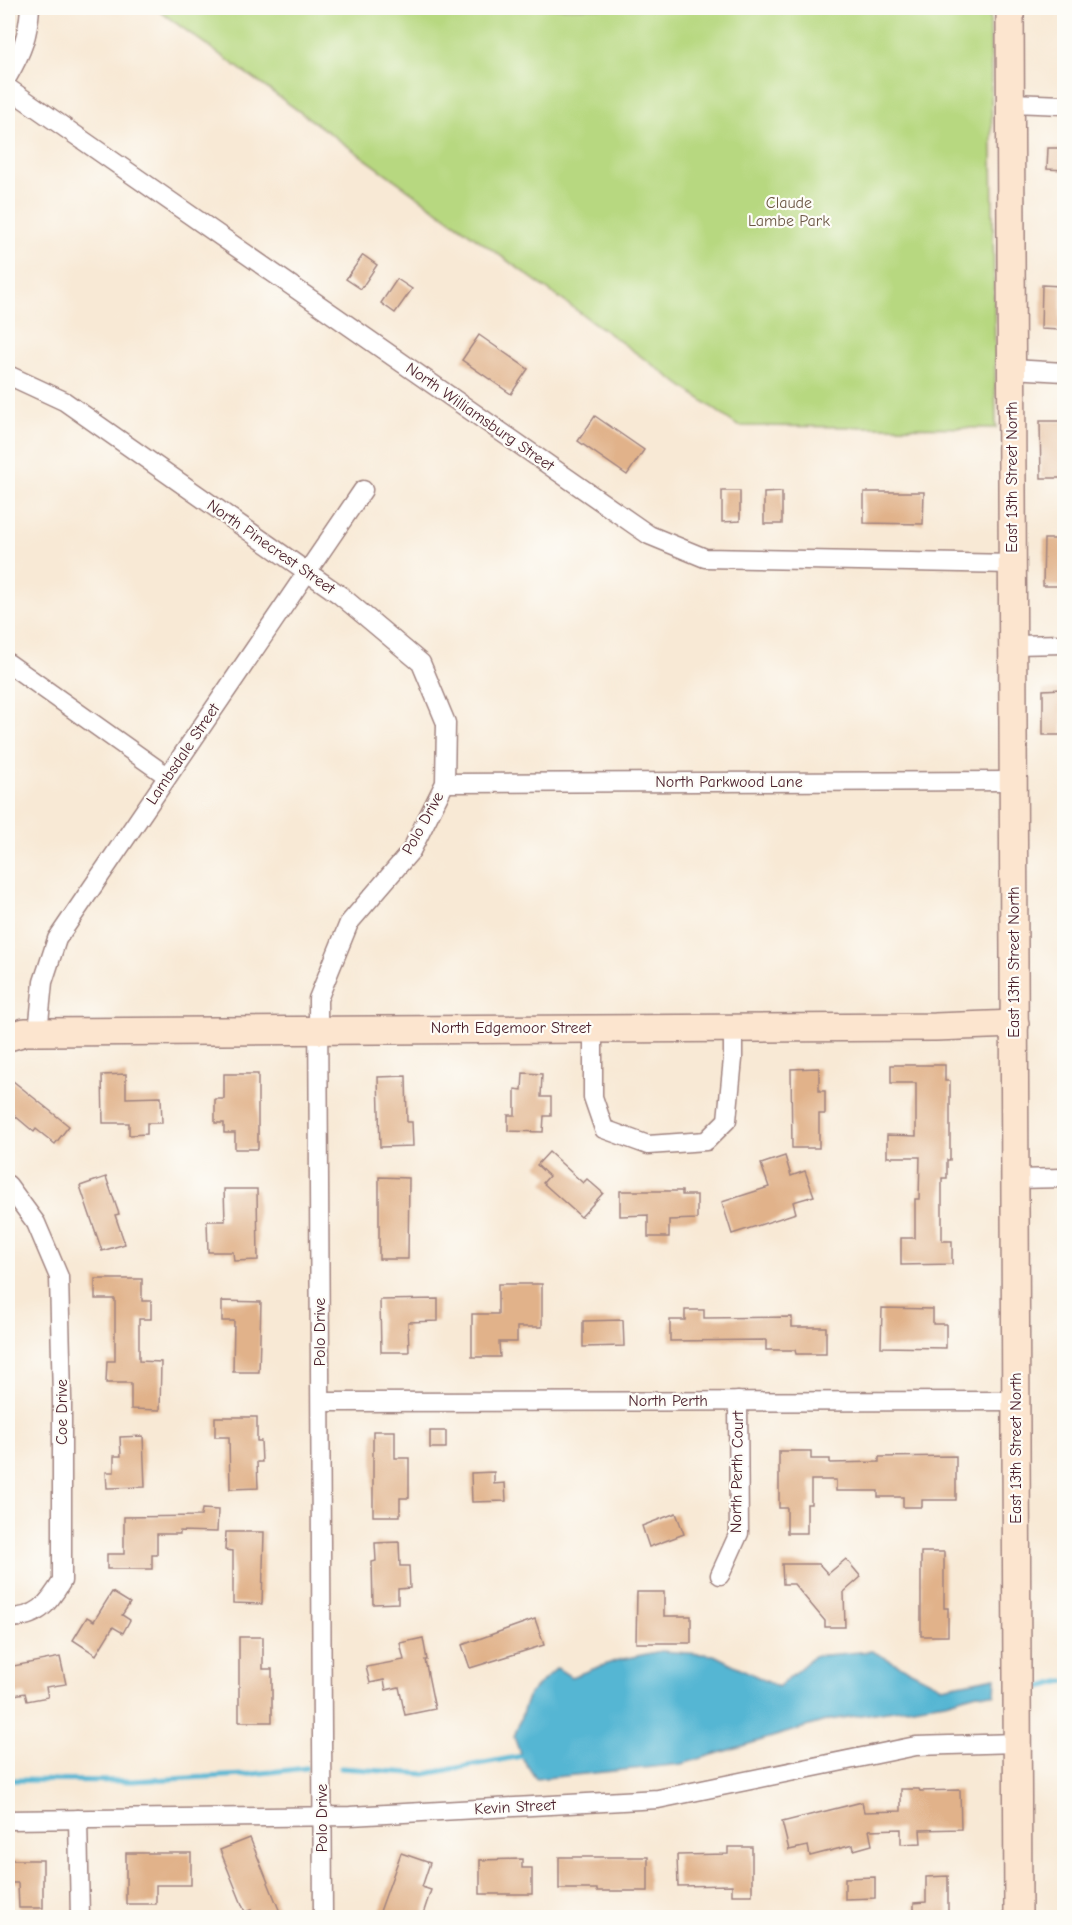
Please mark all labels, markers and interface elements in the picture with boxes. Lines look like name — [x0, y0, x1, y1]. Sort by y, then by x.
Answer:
park label: Claude Lambe Park — [748, 194, 830, 230]
street label: North Williamsburg Street — [402, 359, 558, 475]
street label: East 13th Street North — [1003, 401, 1021, 553]
street label: North Pinecrest Street — [204, 496, 339, 598]
street label: Lambsdale Street — [143, 700, 224, 808]
street label: North Parkwood Lane — [655, 773, 803, 791]
street label: Polo Drive — [399, 789, 447, 857]
street label: East 13th Street North — [1005, 886, 1023, 1038]
street label: North Edgemoor Street — [431, 1019, 592, 1037]
street label: Polo Drive — [311, 1298, 329, 1366]
street label: East 13th Street North — [1007, 1372, 1025, 1524]
street label: Coe Drive — [53, 1379, 71, 1445]
street label: North Perth — [628, 1392, 708, 1410]
street label: North Perth Court — [727, 1410, 747, 1533]
street label: Polo Drive — [313, 1784, 331, 1852]
street label: Kevin Street — [474, 1796, 557, 1818]

